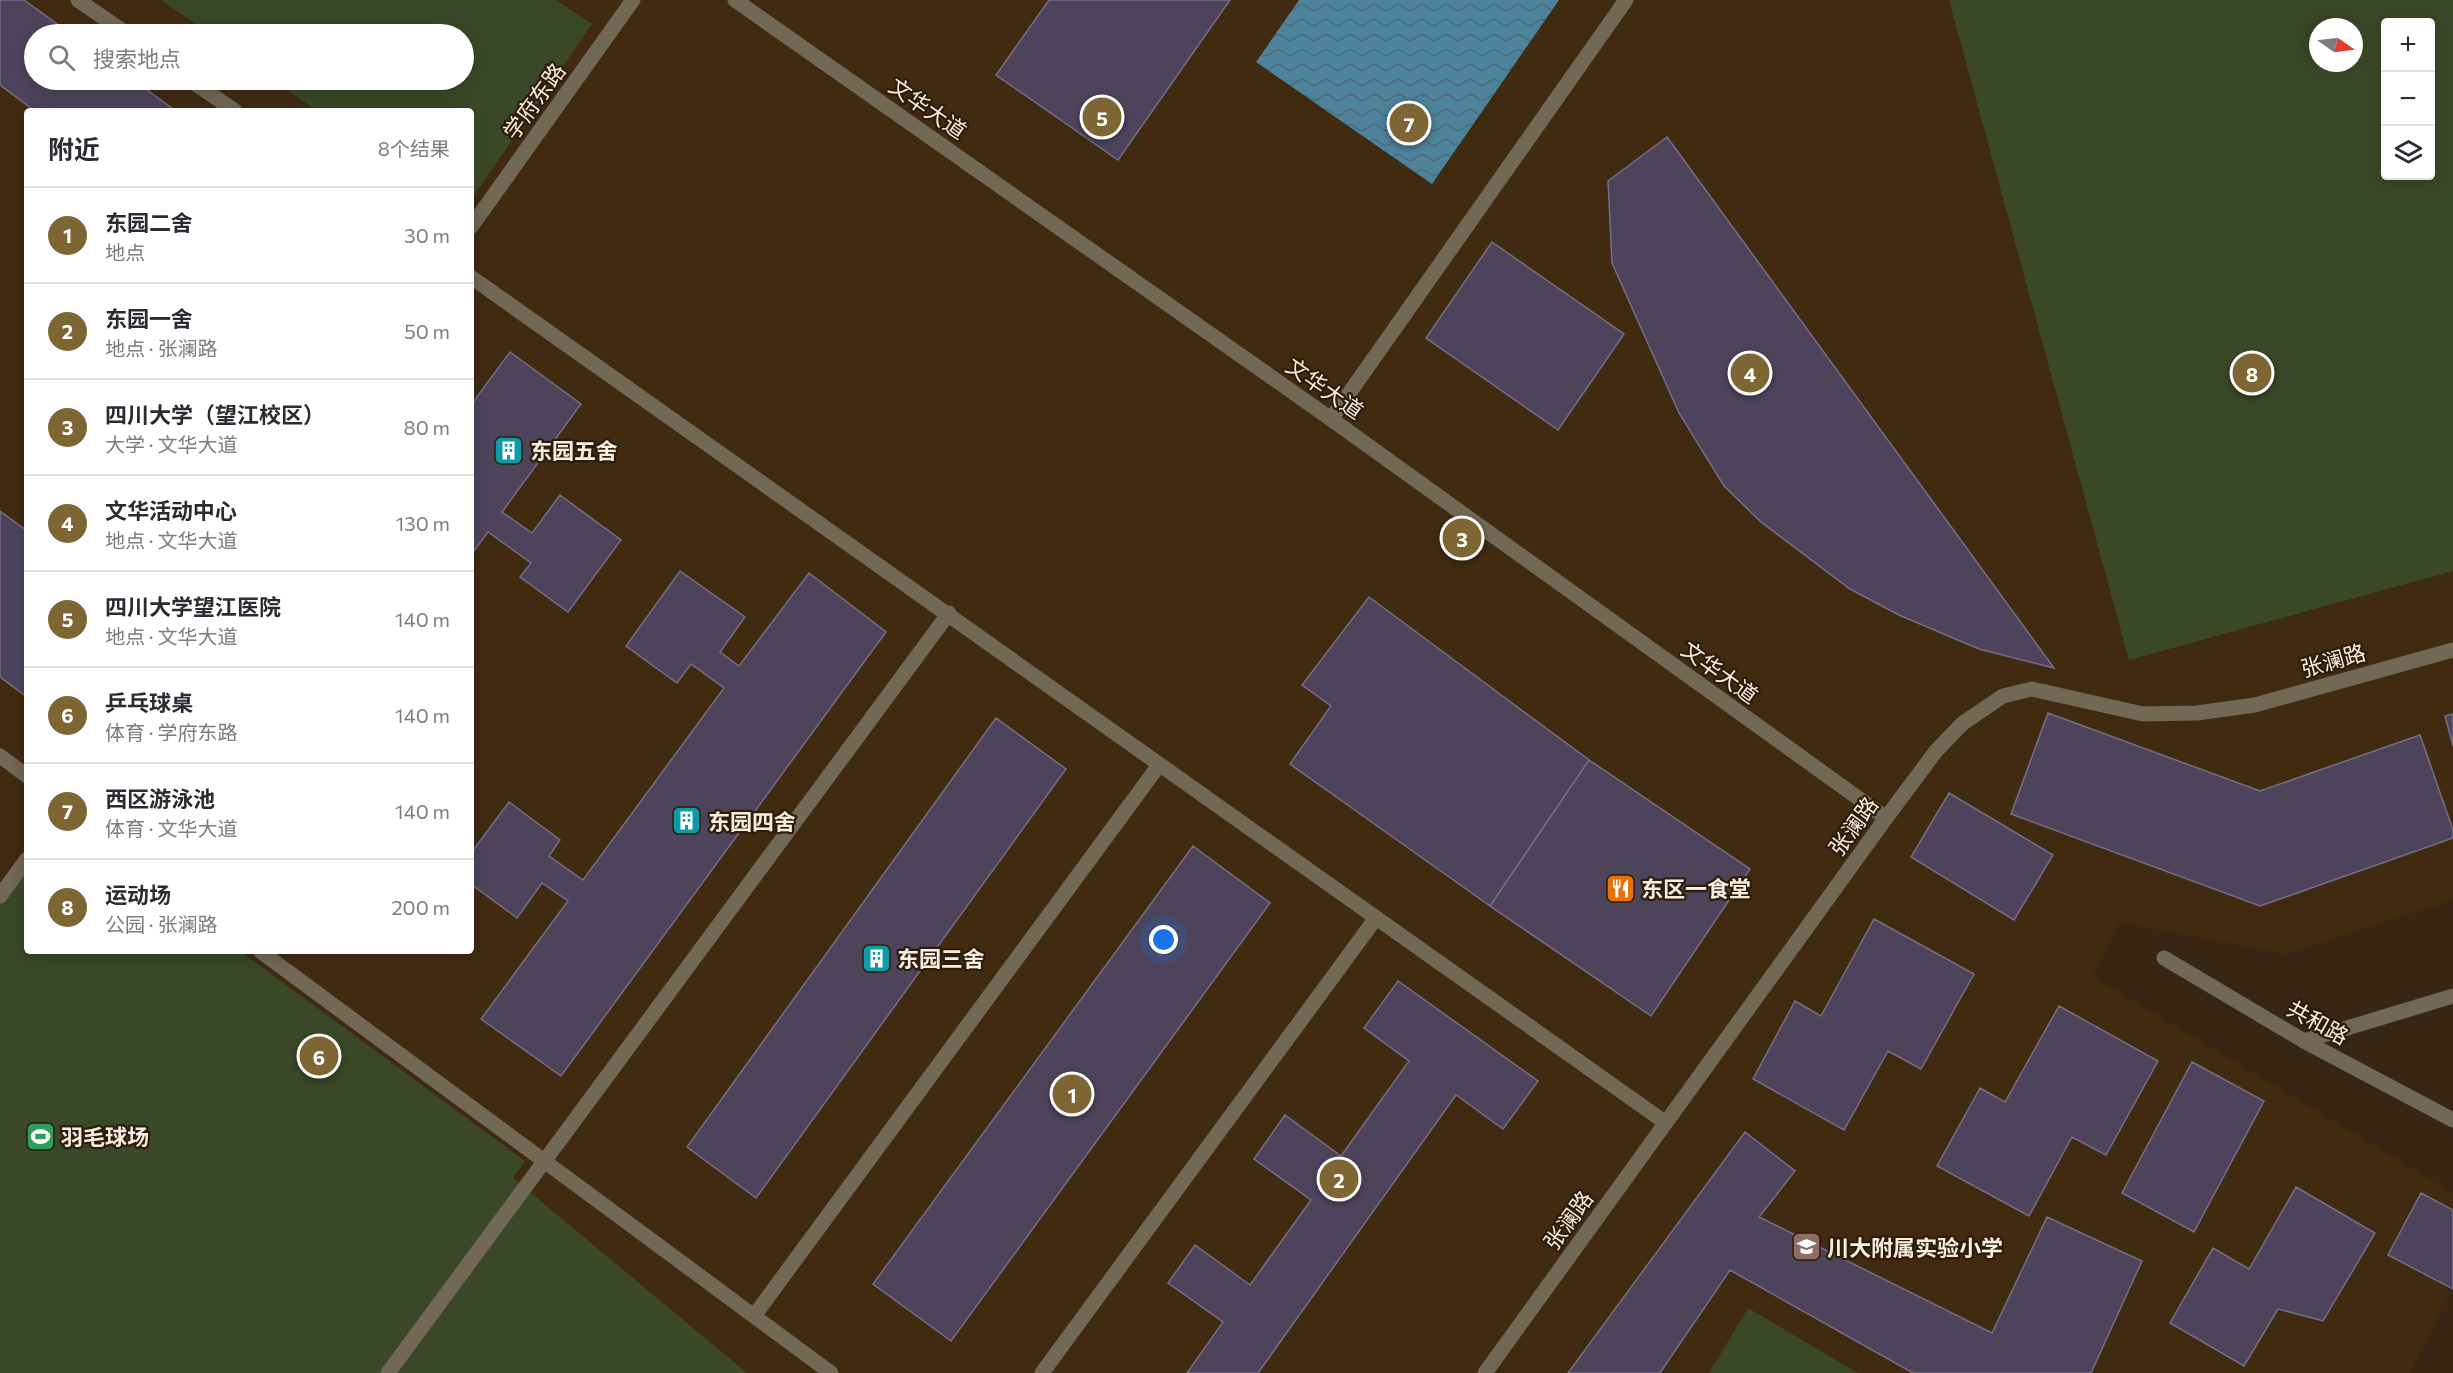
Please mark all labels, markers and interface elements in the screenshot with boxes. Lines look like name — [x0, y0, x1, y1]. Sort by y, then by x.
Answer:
north arrow — [2309, 18, 2363, 72]
map controls — [2381, 18, 2435, 180]
button: + — [2381, 18, 2435, 72]
search box — [24, 24, 474, 90]
icon: search — [45, 41, 78, 74]
text: 搜索地点 — [93, 45, 181, 72]
street label: 学府东路 — [497, 57, 571, 145]
street label: 文华大道 — [884, 72, 972, 144]
button: − — [2381, 72, 2435, 126]
pin: 5 — [1082, 94, 1122, 140]
pin: 7 — [1390, 100, 1428, 146]
button: layers — [2381, 126, 2435, 180]
text: 附近 — [48, 133, 100, 164]
text: 8个结果 — [378, 136, 450, 160]
text: 东园二舍 — [105, 209, 193, 236]
text: 1 — [63, 223, 72, 247]
text: 30 m — [404, 223, 450, 247]
text: 地点 — [105, 240, 145, 264]
text: 东园一舍 — [105, 305, 193, 332]
text: 2 — [62, 319, 73, 343]
text: 50 m — [404, 319, 450, 343]
text: 地点 · 张澜路 — [105, 336, 217, 360]
pin: 4 — [1730, 350, 1770, 395]
pin: 8 — [2232, 350, 2272, 395]
street label: 文华大道 — [1281, 352, 1369, 424]
text: 四川大学（望江校区） — [105, 401, 325, 428]
text: 3 — [62, 415, 73, 439]
text: 80 m — [404, 415, 450, 439]
text: 大学 · 文华大道 — [105, 432, 237, 456]
building icon: 东园五舍 — [493, 434, 525, 466]
place label: 东园五舍 — [530, 437, 618, 464]
text: 文华活动中心 — [105, 497, 237, 524]
text: 4 — [61, 511, 74, 535]
text: 130 m — [396, 511, 450, 535]
pin: 3 — [1442, 516, 1482, 560]
text: 地点 · 文华大道 — [105, 528, 237, 552]
text: 四川大学望江医院 — [105, 593, 281, 620]
text: 5 — [62, 607, 73, 631]
text: 140 m — [395, 607, 450, 631]
text: 地点 · 文华大道 — [105, 624, 237, 648]
street label: 文华大道 — [1676, 635, 1764, 709]
street label: 张澜路 — [2298, 638, 2368, 682]
text: 乒乓球桌 — [105, 689, 193, 716]
text: 6 — [61, 703, 74, 727]
text: 140 m — [395, 703, 450, 727]
text: 体育 · 学府东路 — [105, 720, 237, 744]
text: 西区游泳池 — [105, 785, 215, 812]
street label: 张澜路 — [1823, 791, 1883, 861]
text: 7 — [62, 799, 73, 823]
text: 140 m — [395, 799, 450, 823]
building icon: 东园四舍 — [671, 805, 703, 837]
place label: 东园四舍 — [708, 808, 796, 835]
text: 体育 · 文华大道 — [105, 816, 237, 840]
restaurant icon: 东区一食堂 — [1604, 872, 1636, 904]
place label: 东区一食堂 — [1641, 875, 1751, 902]
text: 运动场 — [105, 881, 171, 908]
text: 8 — [61, 895, 74, 919]
text: 200 m — [392, 895, 450, 919]
text: 公园 · 张澜路 — [105, 912, 217, 936]
your location — [1149, 925, 1178, 954]
building icon: 东园三舍 — [860, 942, 892, 974]
place label: 东园三舍 — [897, 945, 985, 972]
street label: 共和路 — [2283, 994, 2353, 1050]
pin: 6 — [300, 1034, 338, 1078]
pin: 1 — [1052, 1072, 1092, 1116]
sports icon: 羽毛球场 — [24, 1120, 56, 1152]
place label: 羽毛球场 — [61, 1123, 149, 1150]
pin: 2 — [1320, 1156, 1358, 1202]
street label: 张澜路 — [1538, 1185, 1598, 1255]
school or university icon: 川大附属实验小学 — [1790, 1231, 1822, 1263]
place label: 川大附属实验小学 — [1827, 1234, 2003, 1261]

